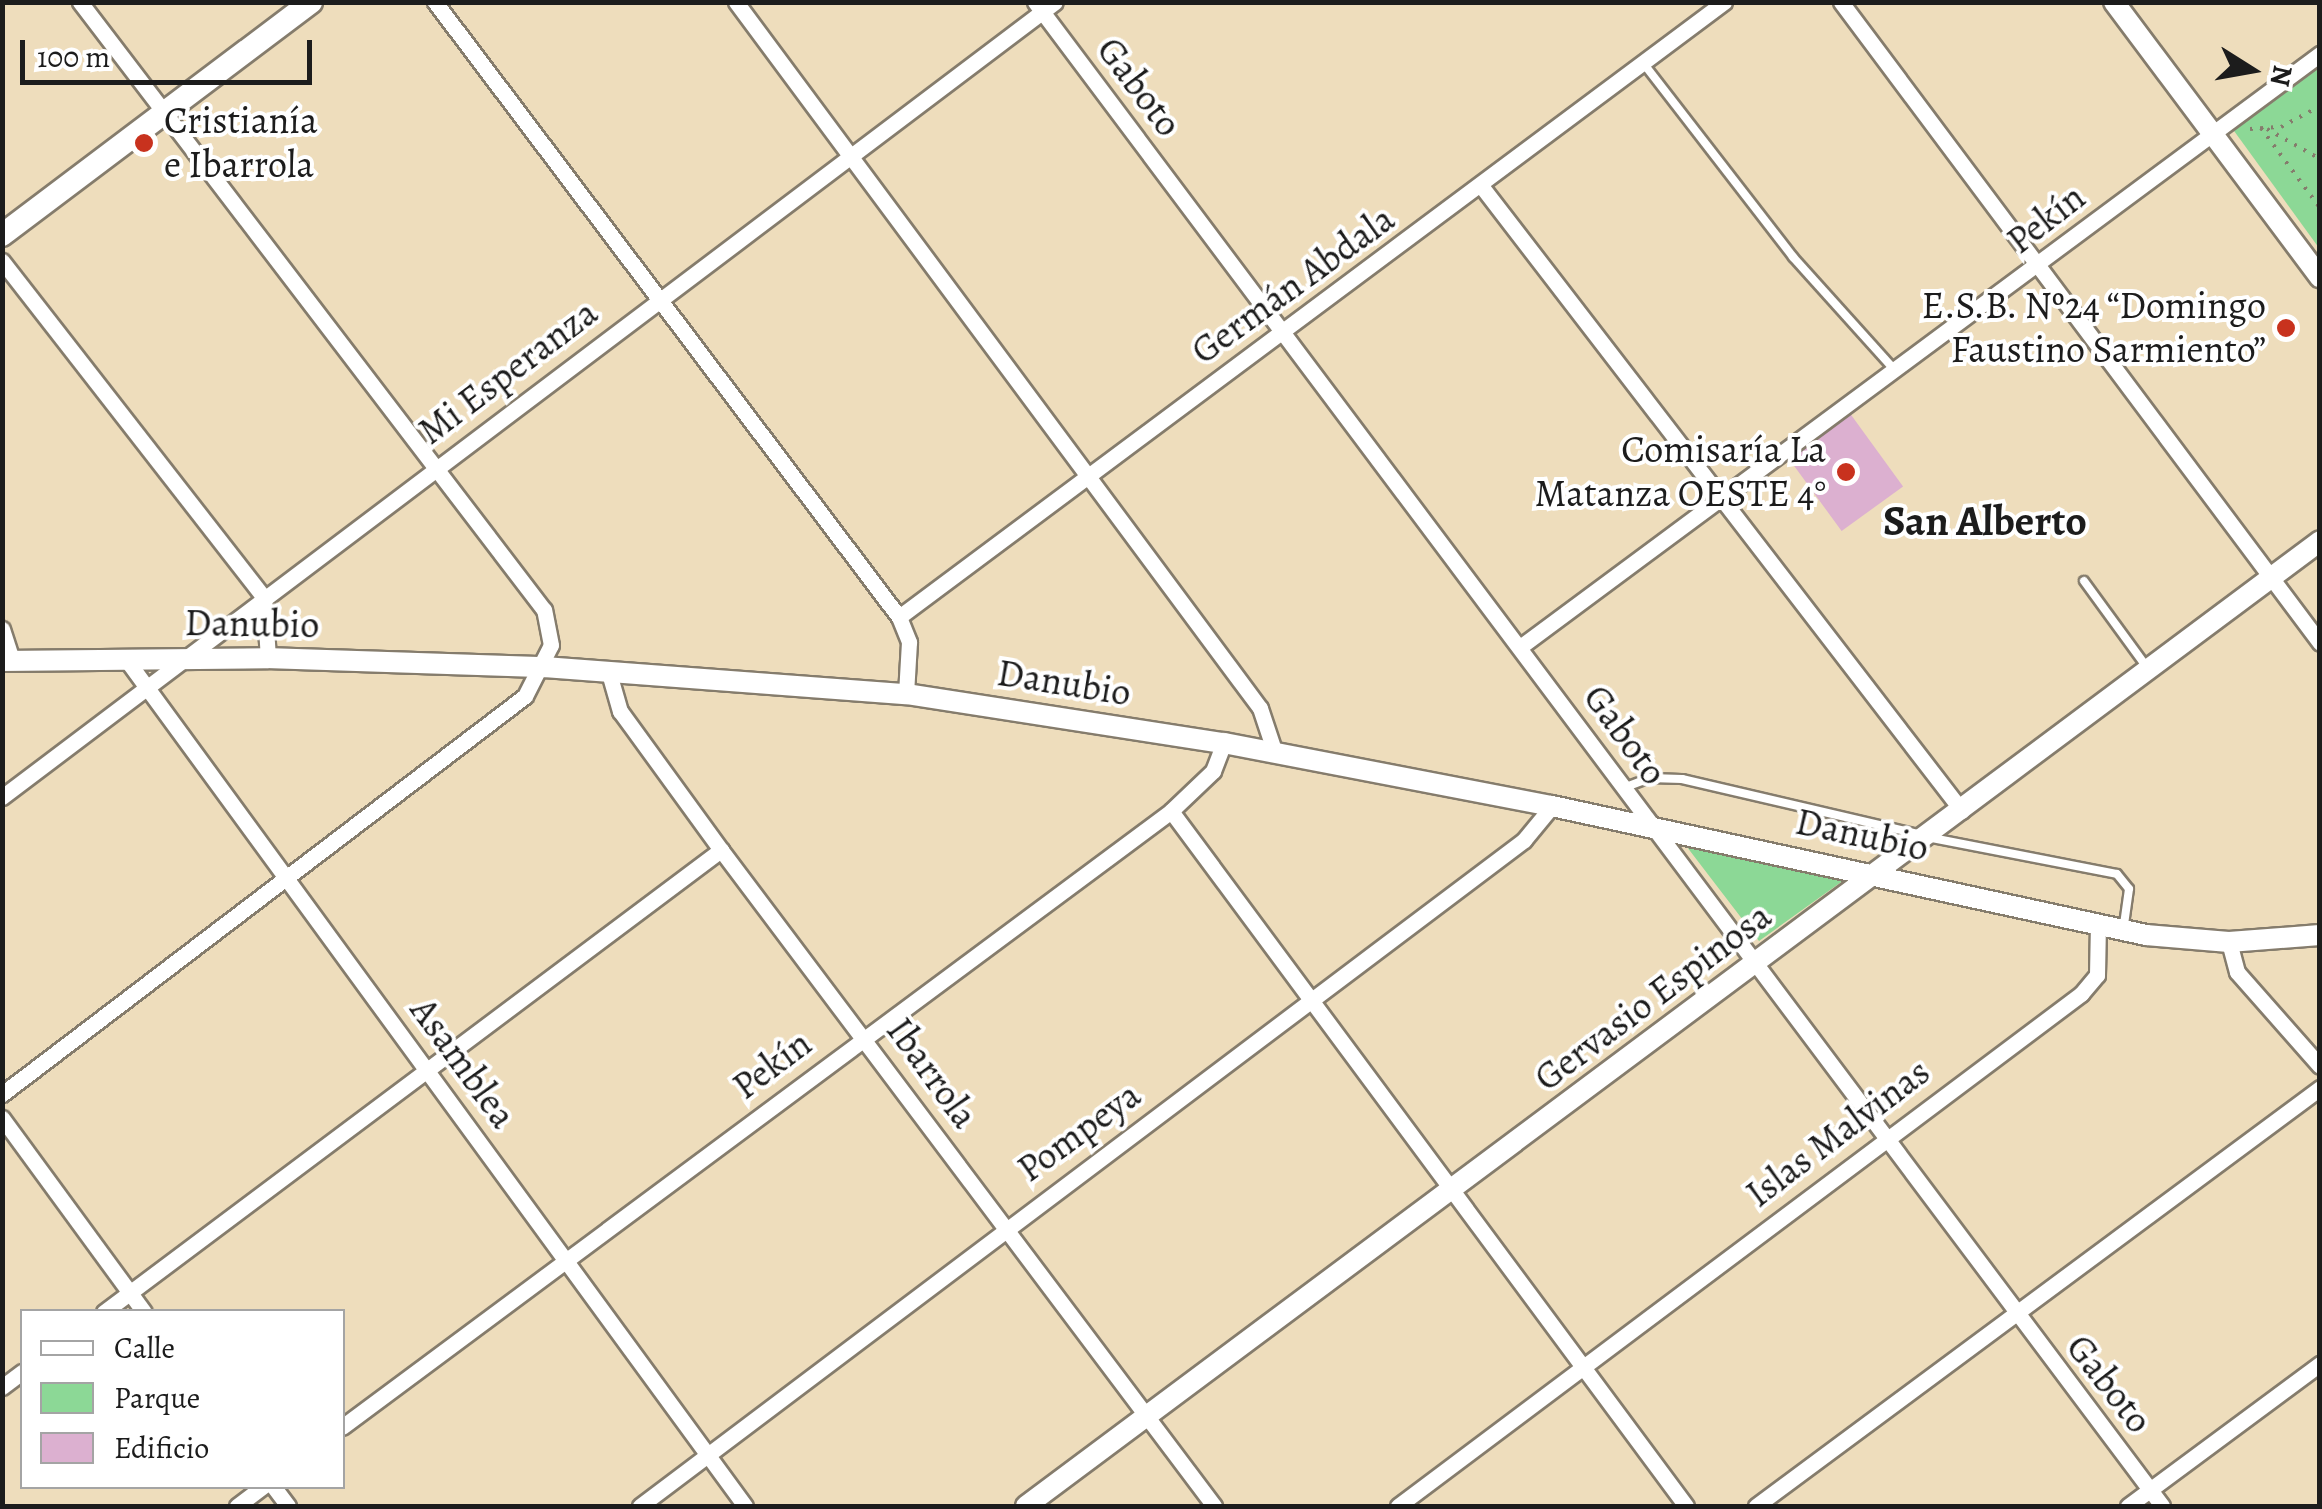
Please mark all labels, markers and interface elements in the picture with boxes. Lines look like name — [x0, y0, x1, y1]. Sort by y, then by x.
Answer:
scale bar — [25, 20, 318, 82]
north arrow — [2202, 20, 2302, 120]
street label: Gaboto — [1087, 28, 1191, 146]
text: 100 m — [37, 37, 110, 77]
text: N — [2261, 62, 2302, 89]
place label: Cristianía e Ibarrola — [164, 98, 318, 188]
marker: Cristianía e Ibarrola — [133, 132, 155, 154]
street label: Pekín — [1998, 174, 2094, 264]
street label: Germán Abdala — [1183, 196, 1403, 374]
place label: E.S.B. Nº24 “Domingo Faustino Sarmiento” — [1920, 283, 2266, 372]
street label: Mi Esperanza — [409, 290, 607, 454]
marker: E.S.B. Nº24 “Domingo Faustino Sarmiento” — [2275, 317, 2297, 339]
place label: Comisaría La Matanza OESTE 4° — [1534, 427, 1826, 516]
marker: Comisaría La Matanza OESTE 4° — [1835, 461, 1857, 483]
district label: San Alberto — [1883, 496, 2087, 546]
street label: Danubio — [184, 600, 320, 648]
street label: Danubio — [994, 650, 1134, 716]
street label: Gaboto — [1574, 676, 1676, 794]
street label: Danubio — [1791, 799, 1933, 871]
street label: Gervasio Espinosa — [1526, 893, 1780, 1101]
street label: Asamblea — [400, 989, 526, 1137]
street label: Ibarrola — [877, 1009, 987, 1137]
street label: Pekín — [724, 1021, 820, 1109]
street label: Islas Malvinas — [1737, 1049, 1939, 1217]
street label: Pompeya — [1009, 1072, 1149, 1192]
legend — [20, 1309, 345, 1489]
street label: Gaboto — [2056, 1326, 2162, 1442]
text: Calle — [114, 1328, 175, 1368]
text: Parque — [114, 1378, 200, 1418]
text: Edificio — [114, 1428, 209, 1468]

